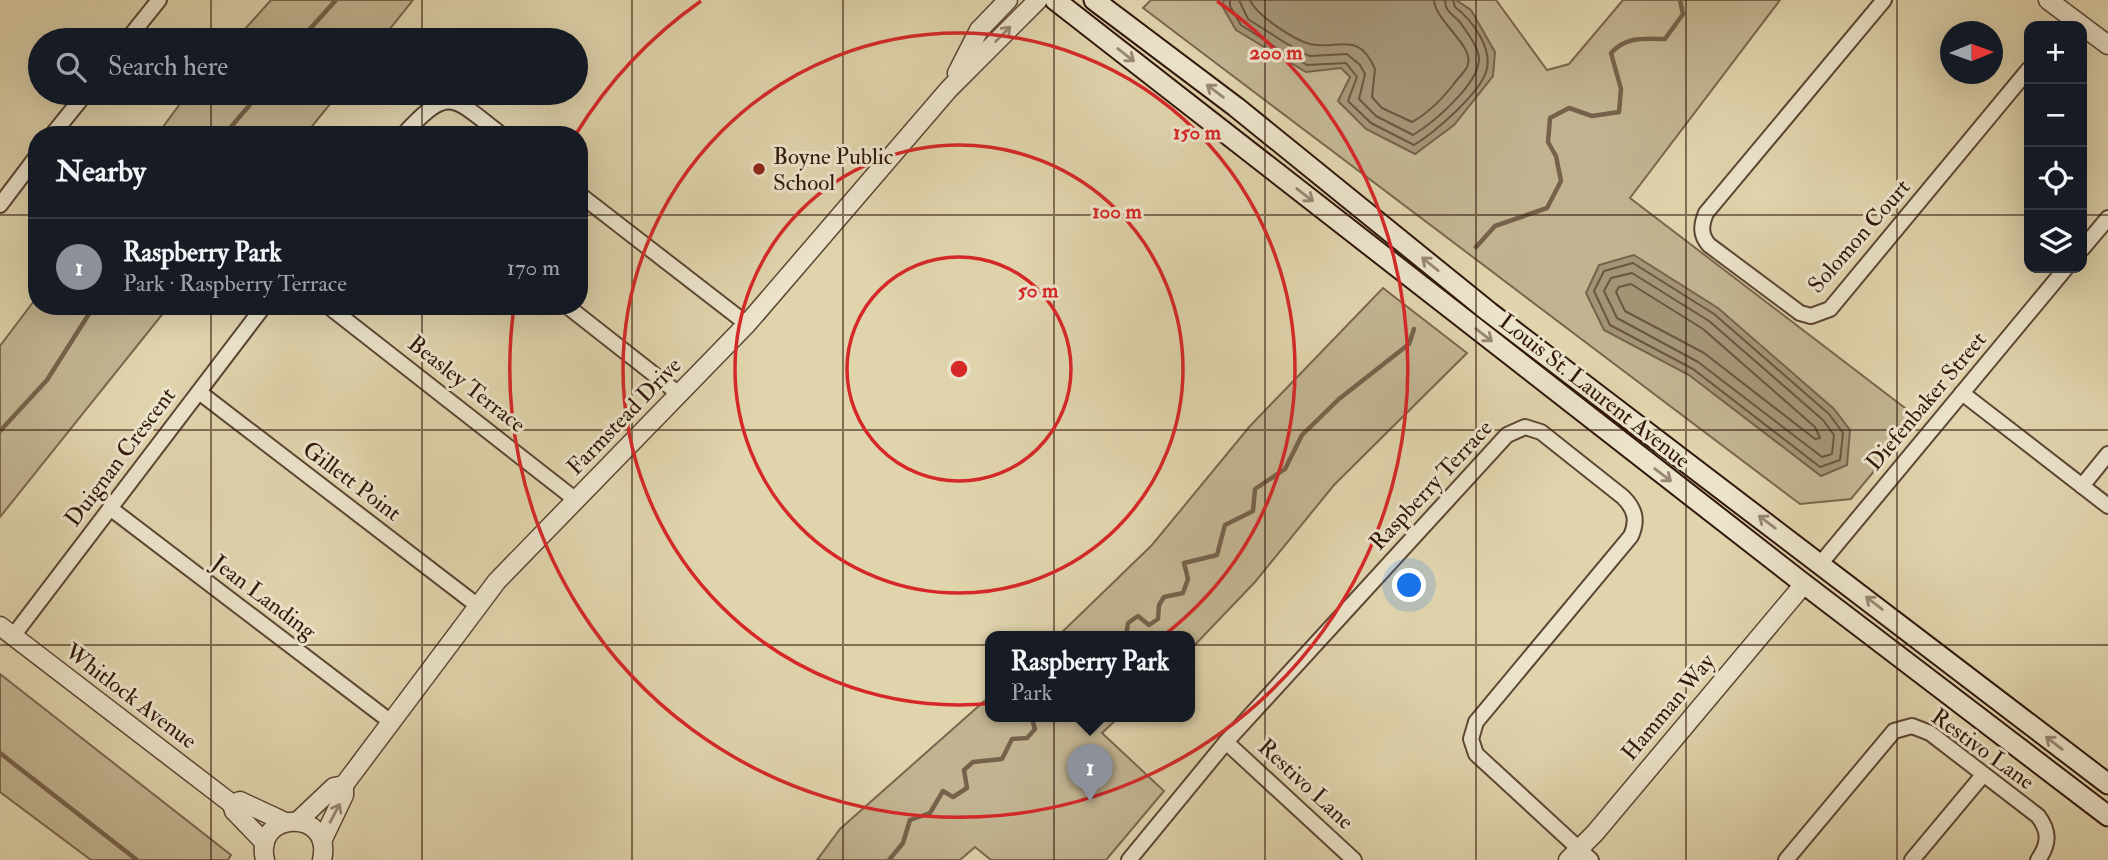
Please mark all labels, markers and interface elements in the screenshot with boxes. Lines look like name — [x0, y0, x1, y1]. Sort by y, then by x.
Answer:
north arrow — [1940, 21, 2003, 84]
map controls — [2024, 21, 2087, 273]
button: + — [2024, 21, 2087, 84]
one-way arrow — [994, 26, 1011, 43]
search box — [28, 28, 588, 105]
text: 200 m — [1250, 39, 1303, 66]
one-way arrow — [1116, 47, 1134, 63]
icon: search — [52, 48, 90, 86]
text: Search here — [108, 51, 228, 83]
one-way arrow — [1206, 84, 1225, 98]
button: − — [2024, 84, 2087, 147]
text: 150 m — [1173, 119, 1222, 146]
place label: Boyne Public School — [773, 142, 893, 197]
button: locate — [2024, 147, 2087, 210]
text: Nearby — [56, 153, 146, 190]
marker: Boyne Public School — [751, 161, 767, 177]
street label: Solomon Court — [1801, 173, 1917, 299]
one-way arrow — [1295, 188, 1313, 203]
text: 100 m — [1092, 198, 1143, 225]
button: layers — [2024, 210, 2087, 273]
text: Raspberry Park — [123, 237, 282, 269]
text: 1 — [75, 253, 83, 282]
text: 170 m — [507, 253, 560, 282]
one-way arrow — [1422, 257, 1440, 272]
text: Park · Raspberry Terrace — [123, 269, 347, 298]
text: 50 m — [1018, 277, 1059, 304]
street label: Louis St. Laurent Avenue — [1494, 307, 1697, 475]
street label: Diefenbaker Street — [1859, 325, 1993, 477]
one-way arrow — [1474, 328, 1493, 343]
street label: Beasley Terrace — [402, 329, 532, 439]
street label: Farmstead Drive — [560, 351, 688, 481]
centre of rings — [947, 357, 971, 381]
street label: Duignan Crescent — [58, 382, 182, 532]
street label: Raspberry Terrace — [1363, 414, 1500, 557]
street label: Gillett Point — [297, 435, 407, 527]
one-way arrow — [1654, 468, 1672, 483]
one-way arrow — [1758, 514, 1776, 529]
street label: Jean Landing — [205, 548, 322, 646]
your location — [1392, 568, 1426, 602]
one-way arrow — [1865, 596, 1883, 611]
popup — [985, 631, 1195, 722]
street label: Whitlock Avenue — [58, 636, 203, 755]
text: Raspberry Park — [1011, 646, 1169, 678]
street label: Hamman Way — [1615, 647, 1722, 766]
text: Park — [1011, 678, 1053, 707]
street label: Restivo Lane — [1926, 702, 2041, 796]
street label: Restivo Lane — [1252, 732, 1360, 836]
one-way arrow — [2045, 735, 2063, 750]
pin: 1 — [1067, 744, 1113, 802]
one-way arrow — [328, 803, 342, 824]

